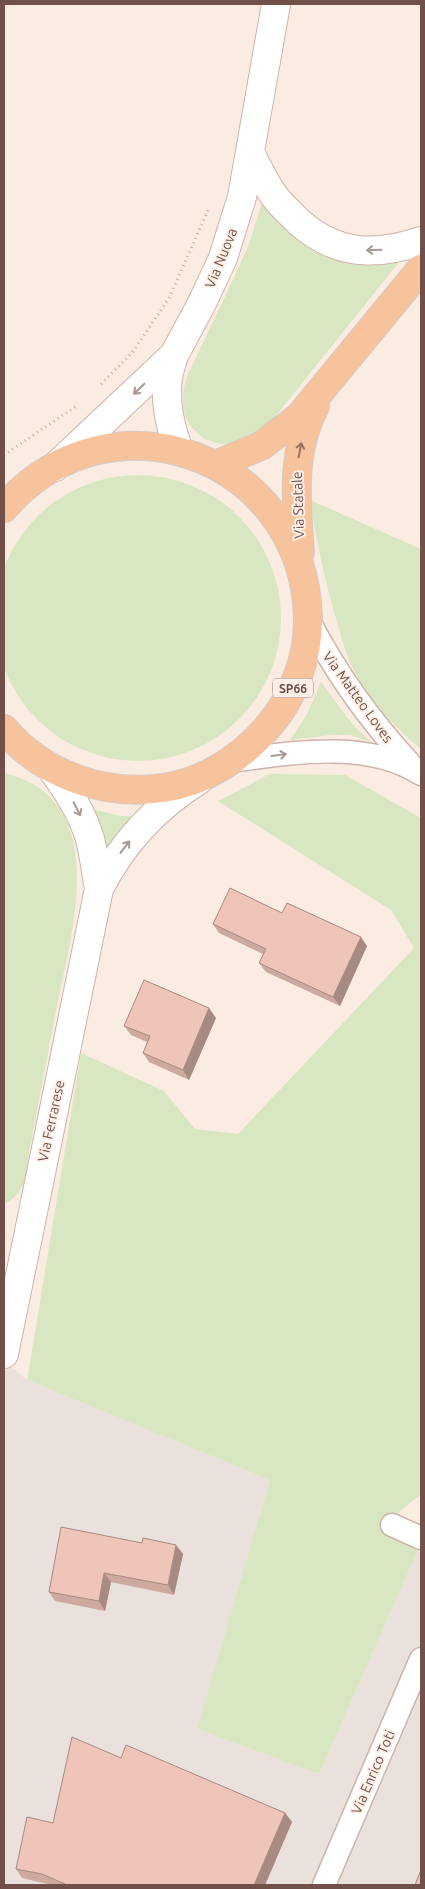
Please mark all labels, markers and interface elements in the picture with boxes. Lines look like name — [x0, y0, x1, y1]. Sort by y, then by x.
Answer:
street label: Via Nuova — [202, 226, 240, 290]
one-way arrow — [366, 246, 382, 255]
one-way arrow — [132, 383, 145, 395]
one-way arrow — [295, 443, 305, 459]
street label: Via Statale — [289, 471, 307, 539]
street label: Via Matteo Loves — [320, 648, 396, 746]
road number: SP66 — [273, 678, 313, 698]
one-way arrow — [271, 750, 287, 760]
one-way arrow — [73, 801, 83, 816]
one-way arrow — [119, 841, 130, 854]
street label: Via Ferrarese — [35, 1079, 67, 1163]
street label: Via Enrico Toti — [348, 1728, 398, 1816]

